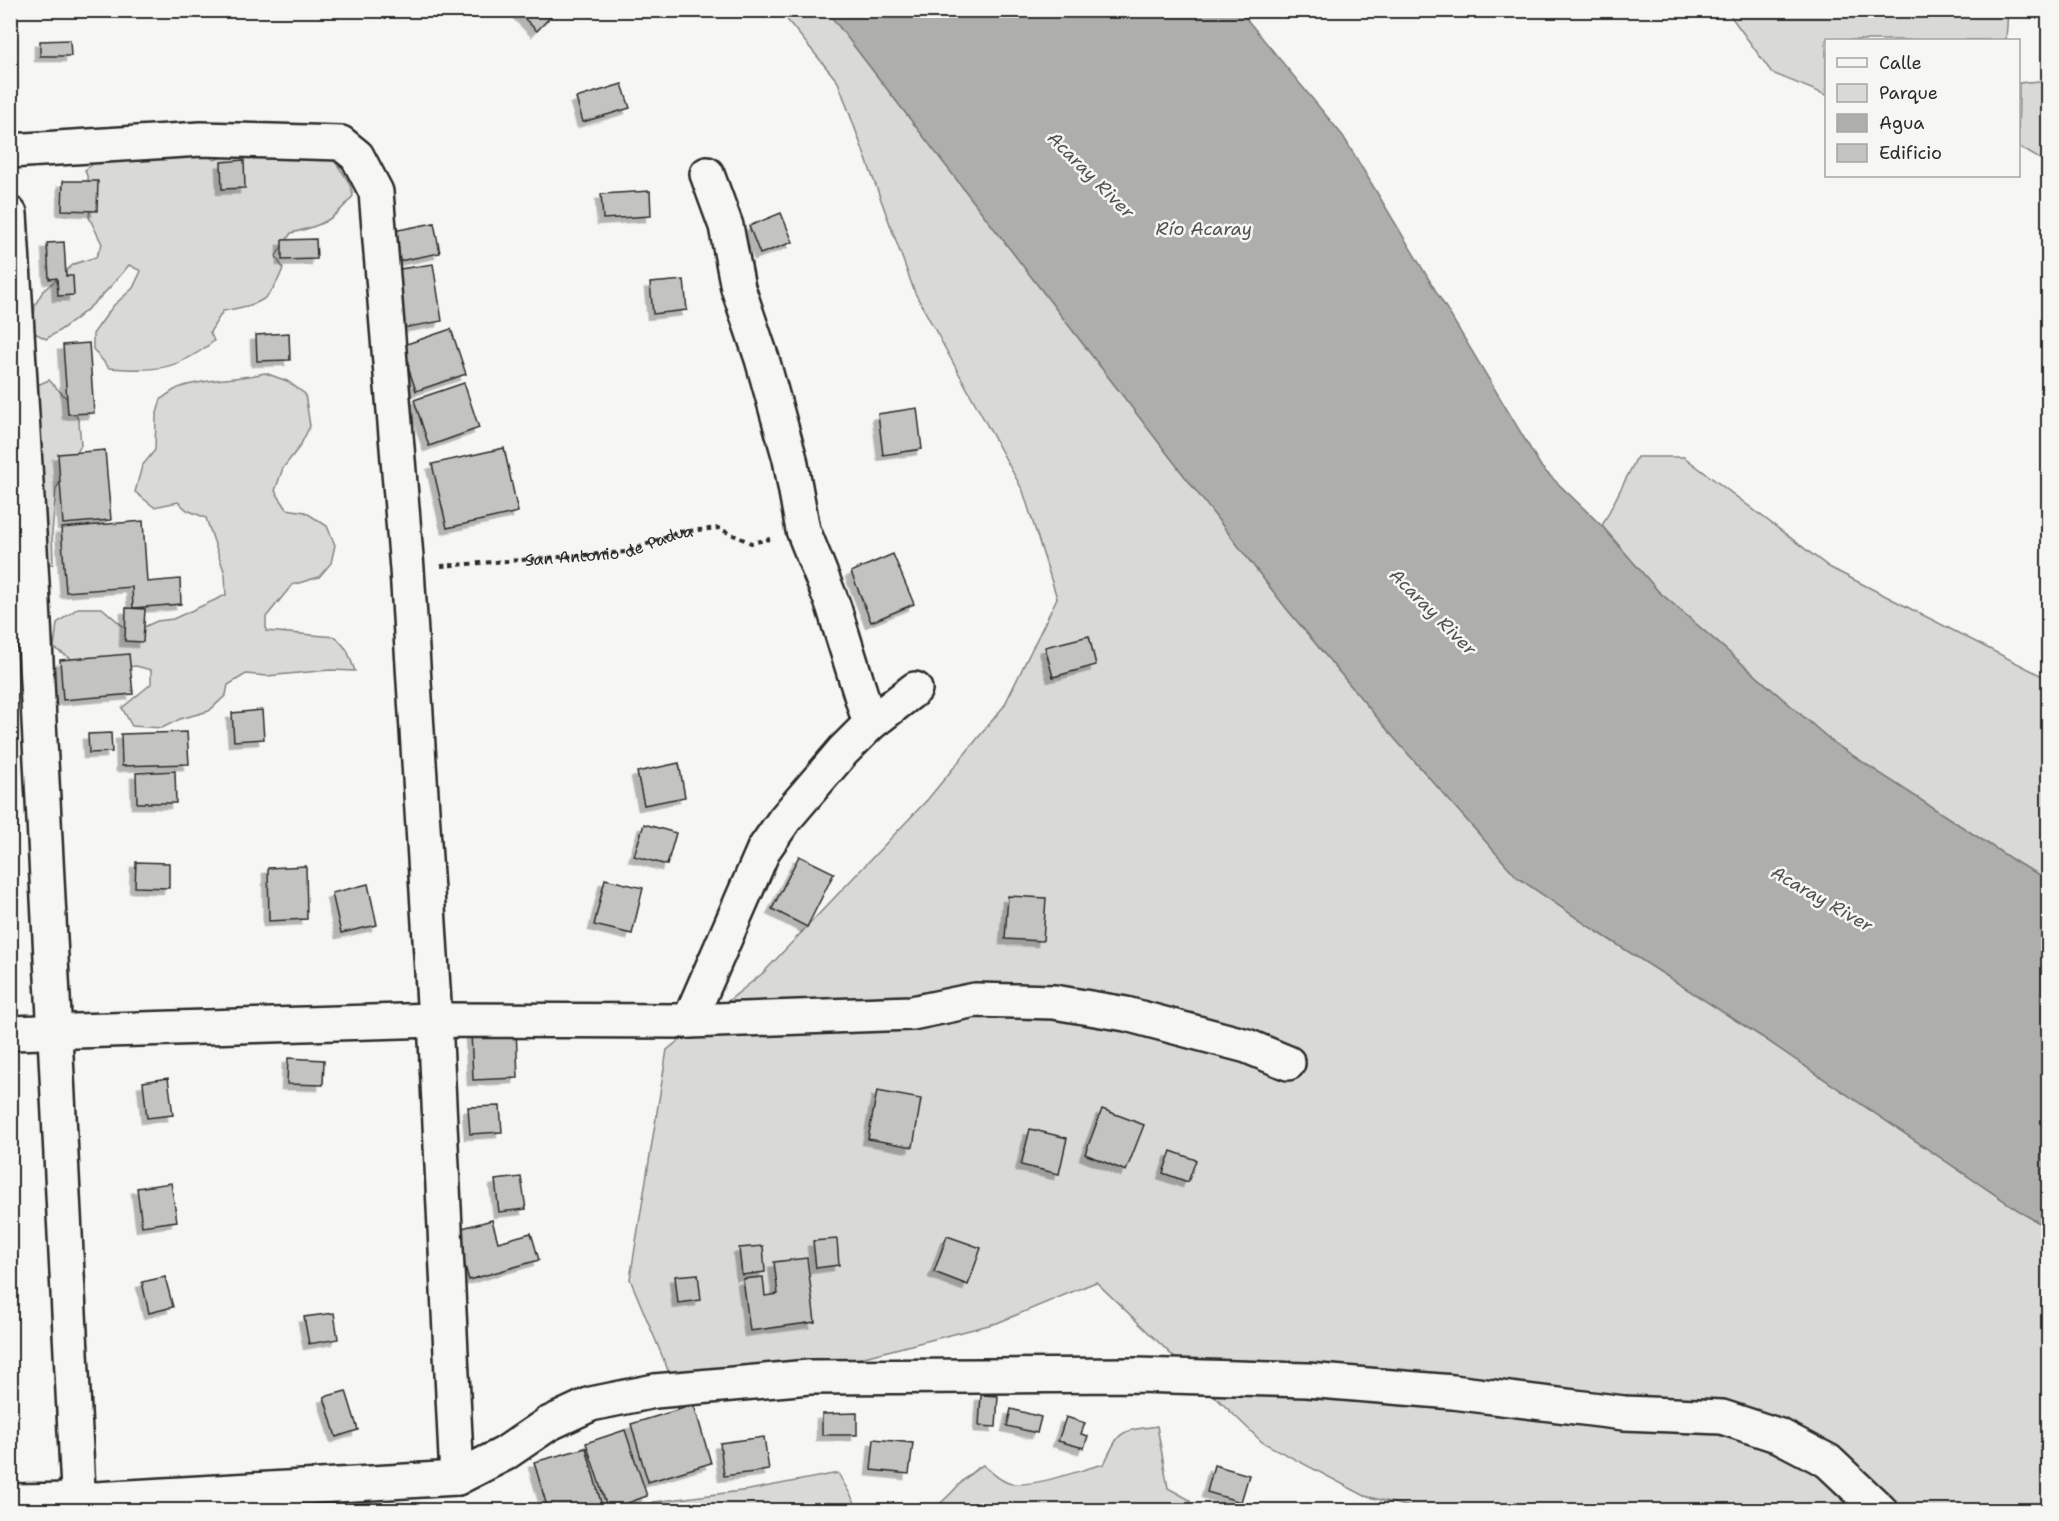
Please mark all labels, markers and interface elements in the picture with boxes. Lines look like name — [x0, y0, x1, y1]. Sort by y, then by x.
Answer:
legend — [1825, 39, 2020, 177]
text: Calle — [1879, 51, 1922, 75]
text: Parque — [1879, 81, 1938, 105]
text: Agua — [1879, 111, 1924, 135]
water label: Acaray River — [1042, 126, 1140, 224]
text: Edificio — [1879, 141, 1942, 165]
water label: Río Acaray — [1156, 217, 1252, 241]
street label: San Antonio de Padua — [524, 521, 694, 571]
water label: Acaray River — [1384, 563, 1482, 661]
water label: Acaray River — [1767, 860, 1878, 938]

